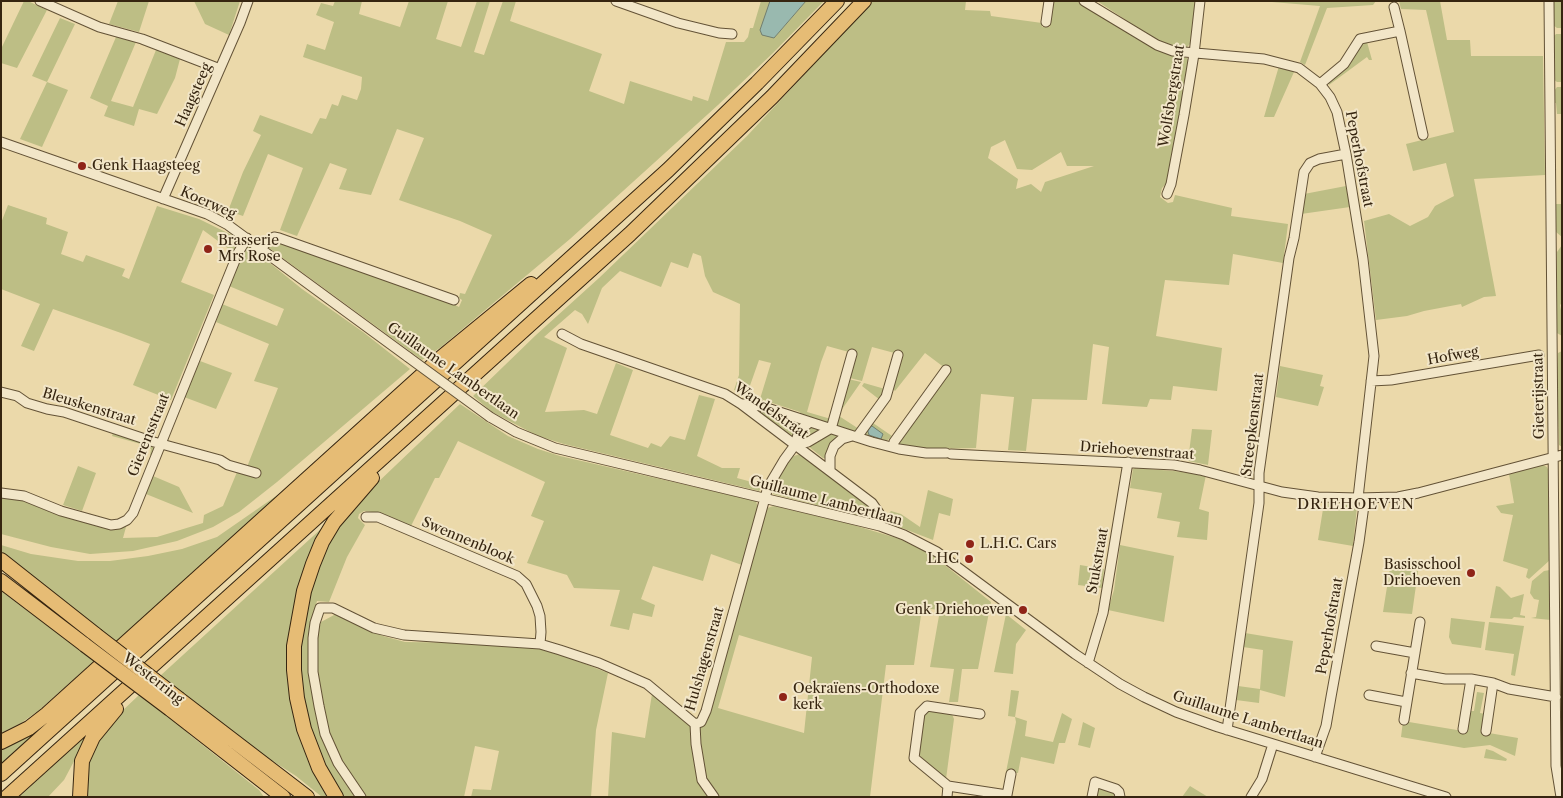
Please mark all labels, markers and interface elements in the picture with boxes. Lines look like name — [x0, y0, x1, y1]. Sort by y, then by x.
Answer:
street label: Wolfsbergstraat — [1156, 43, 1188, 149]
street label: Haagsteeg — [172, 60, 216, 130]
street label: Peperhofstraat — [1341, 109, 1377, 209]
place label: Genk Haagsteeg — [92, 158, 200, 174]
marker: Genk Haagsteeg — [76, 160, 88, 172]
street label: Koerweg — [178, 183, 238, 223]
place label: Brasserie Mrs Rose — [218, 233, 281, 266]
marker: Brasserie Mrs Rose — [202, 243, 214, 255]
street label: Guillaume Lambertlaan — [384, 319, 522, 423]
street label: Hofweg — [1426, 343, 1480, 369]
street label: Gieterijstraat — [1530, 352, 1548, 440]
street label: Streepkenstraat — [1238, 372, 1268, 478]
street label: Wandelstraat — [730, 379, 812, 443]
street label: Bleuskenstraat — [40, 385, 138, 429]
street label: Gierensstraat — [125, 391, 173, 479]
street label: Driehoevenstraat — [1079, 439, 1195, 463]
street label: Guillaume Lambertlaan — [748, 473, 904, 529]
district label: DRIEHOEVEN — [1296, 496, 1416, 514]
street label: Swennenblook — [419, 514, 517, 568]
street label: Stukstraat — [1084, 527, 1112, 595]
place label: L.H.C. Cars — [980, 536, 1057, 552]
marker: L.H.C. Cars — [964, 538, 976, 550]
place label: LHC — [927, 551, 959, 567]
marker: LHC — [963, 553, 975, 565]
place label: Basisschool Driehoeven — [1383, 557, 1461, 590]
marker: Basisschool Driehoeven — [1465, 567, 1477, 579]
street label: Peperhofstraat — [1313, 576, 1347, 676]
place label: Genk Driehoeven — [895, 602, 1013, 618]
marker: Genk Driehoeven — [1017, 604, 1029, 616]
street label: Hulshagenstraat — [682, 605, 728, 713]
street label: Westerring — [119, 650, 187, 708]
place label: Oekraïens-Orthodoxe kerk — [793, 681, 939, 714]
street label: Guillaume Lambertlaan — [1171, 688, 1325, 752]
marker: Oekraïens-Orthodoxe kerk — [777, 691, 789, 703]

